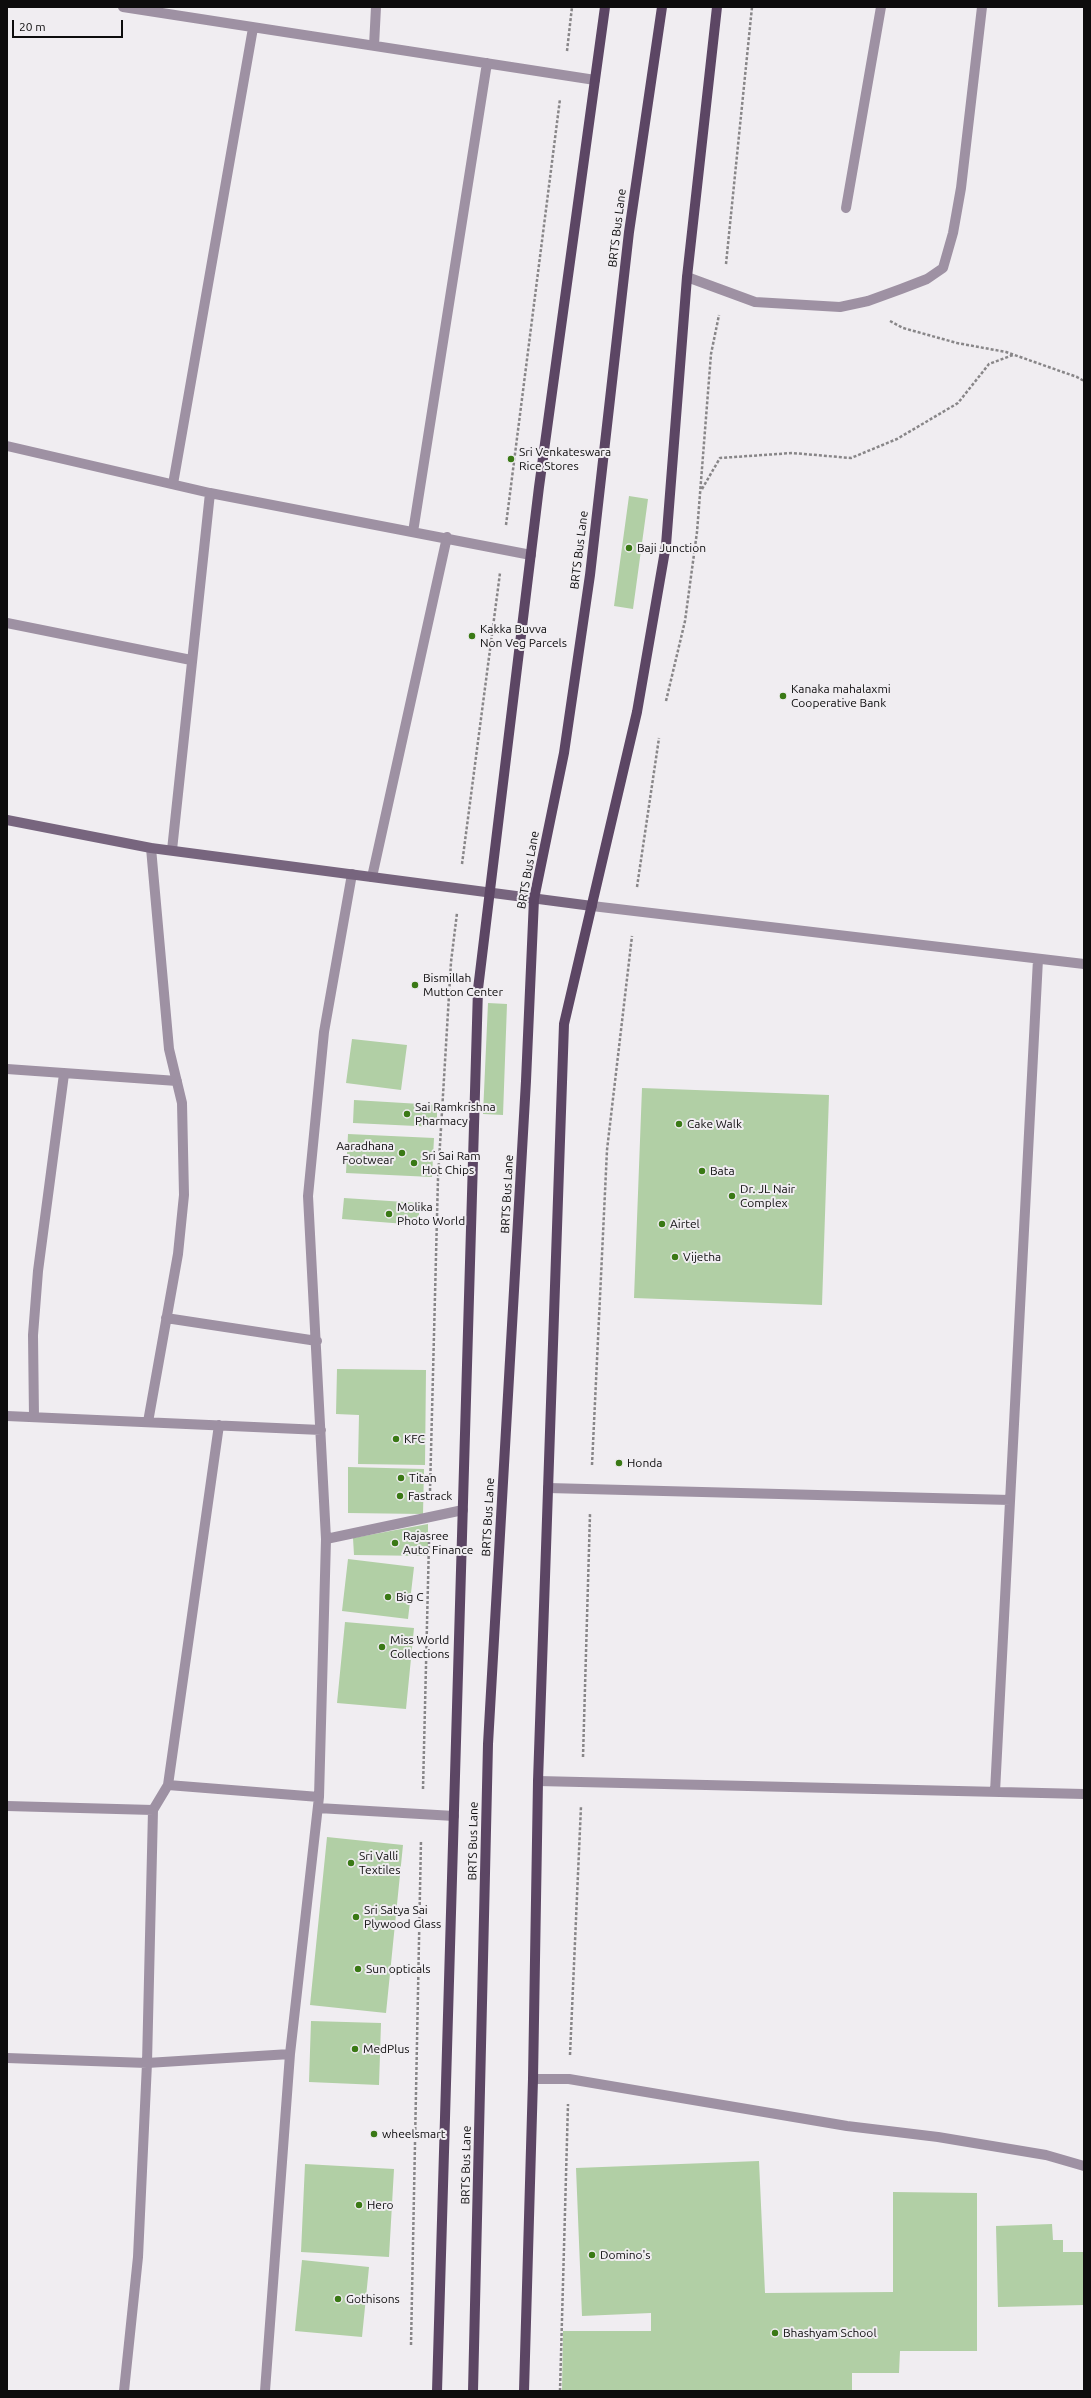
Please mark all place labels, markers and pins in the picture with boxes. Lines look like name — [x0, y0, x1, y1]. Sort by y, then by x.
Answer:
place label: Sri Venkateswara Rice Stores — [519, 445, 611, 473]
marker: Sri Venkateswara Rice Stores — [506, 454, 516, 464]
place label: Baji Junction — [637, 541, 706, 555]
marker: Baji Junction — [624, 543, 634, 553]
place label: Kakka Buvva Non Veg Parcels — [480, 622, 567, 650]
marker: Kakka Buvva Non Veg Parcels — [467, 631, 477, 641]
place label: Kanaka mahalaxmi Cooperative Bank — [791, 682, 891, 710]
marker: Kanaka mahalaxmi Cooperative Bank — [778, 691, 788, 701]
place label: Bismillah Mutton Center — [423, 971, 503, 999]
marker: Bismillah Mutton Center — [410, 980, 420, 990]
place label: Sai Ramkrishna Pharmacy — [415, 1100, 496, 1128]
marker: Sai Ramkrishna Pharmacy — [402, 1109, 412, 1119]
place label: Cake Walk — [687, 1117, 742, 1131]
marker: Cake Walk — [674, 1119, 684, 1129]
place label: Aaradhana Footwear — [336, 1139, 394, 1167]
marker: Aaradhana Footwear — [397, 1148, 407, 1158]
place label: Sri Sai Ram Hot Chips — [422, 1149, 481, 1177]
marker: Sri Sai Ram Hot Chips — [409, 1158, 419, 1168]
place label: Bata — [710, 1164, 735, 1178]
marker: Bata — [697, 1166, 707, 1176]
place label: Dr. JL Nair Complex — [740, 1182, 795, 1210]
marker: Dr. JL Nair Complex — [727, 1191, 737, 1201]
place label: Molika Photo World — [397, 1200, 465, 1228]
marker: Molika Photo World — [384, 1209, 394, 1219]
place label: Airtel — [670, 1217, 700, 1231]
marker: Airtel — [657, 1219, 667, 1229]
place label: Vijetha — [683, 1250, 721, 1264]
marker: Vijetha — [670, 1252, 680, 1262]
place label: KFC — [404, 1432, 425, 1446]
marker: KFC — [391, 1434, 401, 1444]
place label: Honda — [627, 1456, 662, 1470]
marker: Honda — [614, 1458, 624, 1468]
place label: Titan — [409, 1471, 437, 1485]
marker: Titan — [396, 1473, 406, 1483]
place label: Fastrack — [408, 1489, 452, 1503]
marker: Fastrack — [395, 1491, 405, 1501]
place label: Rajasree Auto Finance — [403, 1529, 473, 1557]
marker: Rajasree Auto Finance — [390, 1538, 400, 1548]
place label: Big C — [396, 1590, 424, 1604]
marker: Big C — [383, 1592, 393, 1602]
place label: Miss World Collections — [390, 1633, 450, 1661]
marker: Miss World Collections — [377, 1642, 387, 1652]
place label: Sri Valli Textiles — [359, 1849, 400, 1877]
marker: Sri Valli Textiles — [346, 1858, 356, 1868]
place label: Sri Satya Sai Plywood Glass — [364, 1903, 441, 1931]
marker: Sri Satya Sai Plywood Glass — [351, 1912, 361, 1922]
place label: Sun opticals — [366, 1962, 430, 1976]
marker: Sun opticals — [353, 1964, 363, 1974]
place label: MedPlus — [363, 2042, 409, 2056]
marker: MedPlus — [350, 2044, 360, 2054]
place label: wheelsmart — [382, 2127, 446, 2141]
marker: wheelsmart — [369, 2129, 379, 2139]
place label: Hero — [367, 2198, 394, 2212]
marker: Hero — [354, 2200, 364, 2210]
place label: Domino's — [600, 2248, 650, 2262]
marker: Domino's — [587, 2250, 597, 2260]
place label: Gothisons — [346, 2292, 400, 2306]
marker: Gothisons — [333, 2294, 343, 2304]
place label: Bhashyam School — [783, 2326, 877, 2340]
marker: Bhashyam School — [770, 2328, 780, 2338]

